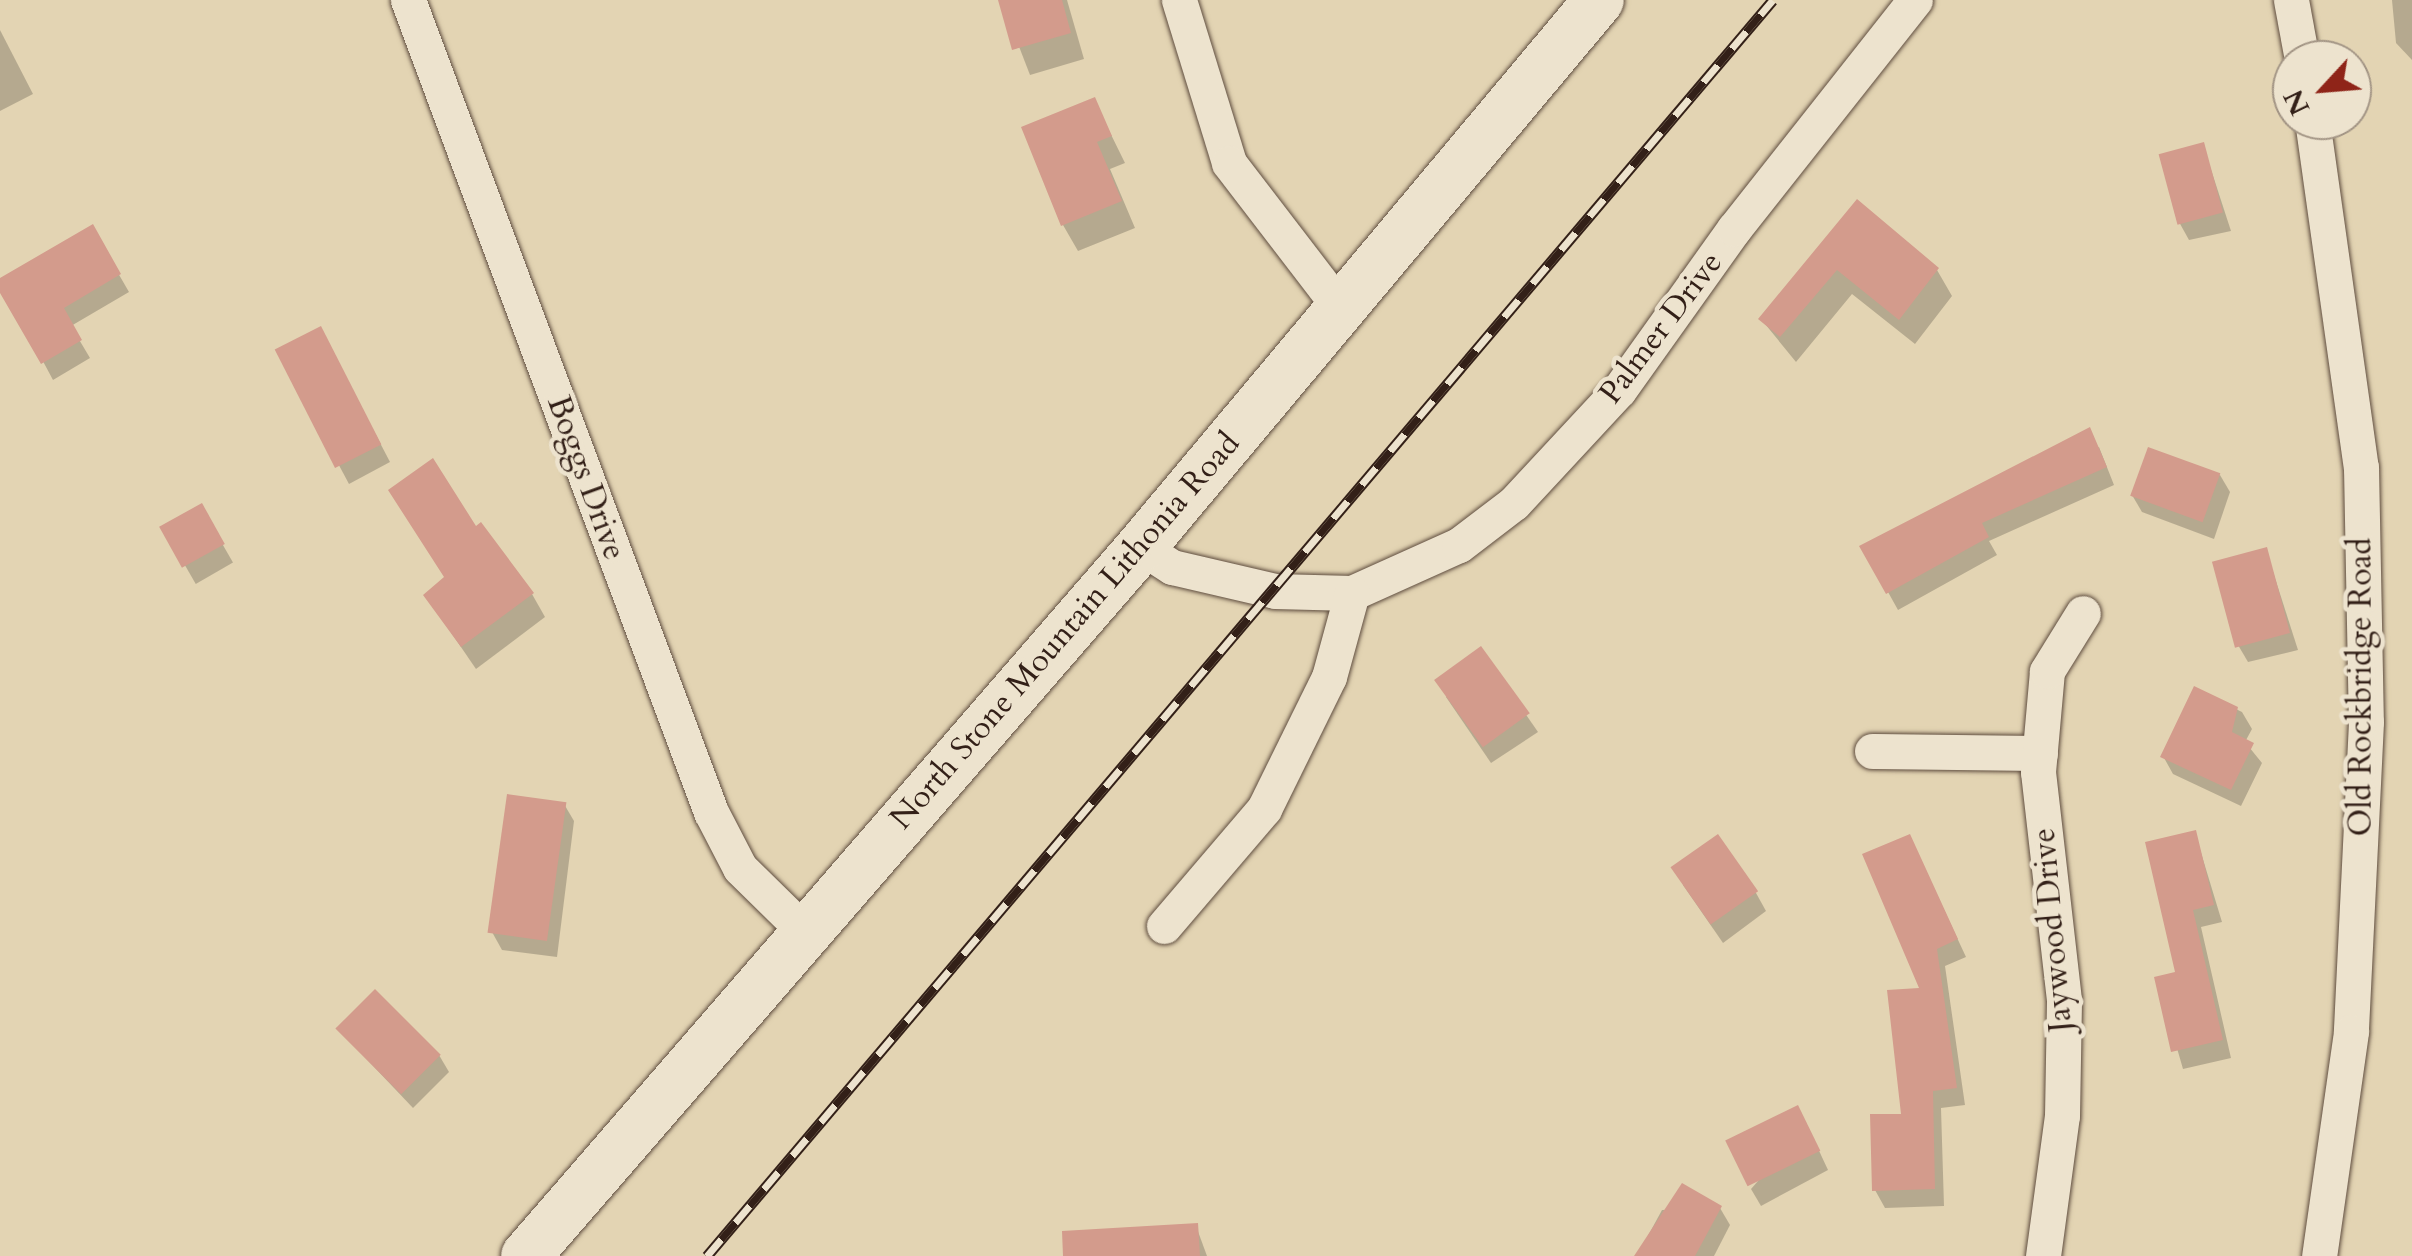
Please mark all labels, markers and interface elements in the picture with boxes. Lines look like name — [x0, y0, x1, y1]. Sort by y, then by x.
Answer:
north arrow — [2272, 40, 2372, 140]
text: N — [2274, 83, 2319, 122]
street label: Palmer Drive — [1591, 245, 1731, 411]
street label: Boggs Drive — [539, 391, 633, 565]
street label: North Stone Mountain Lithonia Road — [882, 425, 1248, 837]
street label: Old Rockbridge Road — [2342, 538, 2380, 836]
street label: Jaywood Drive — [2025, 826, 2081, 1034]

